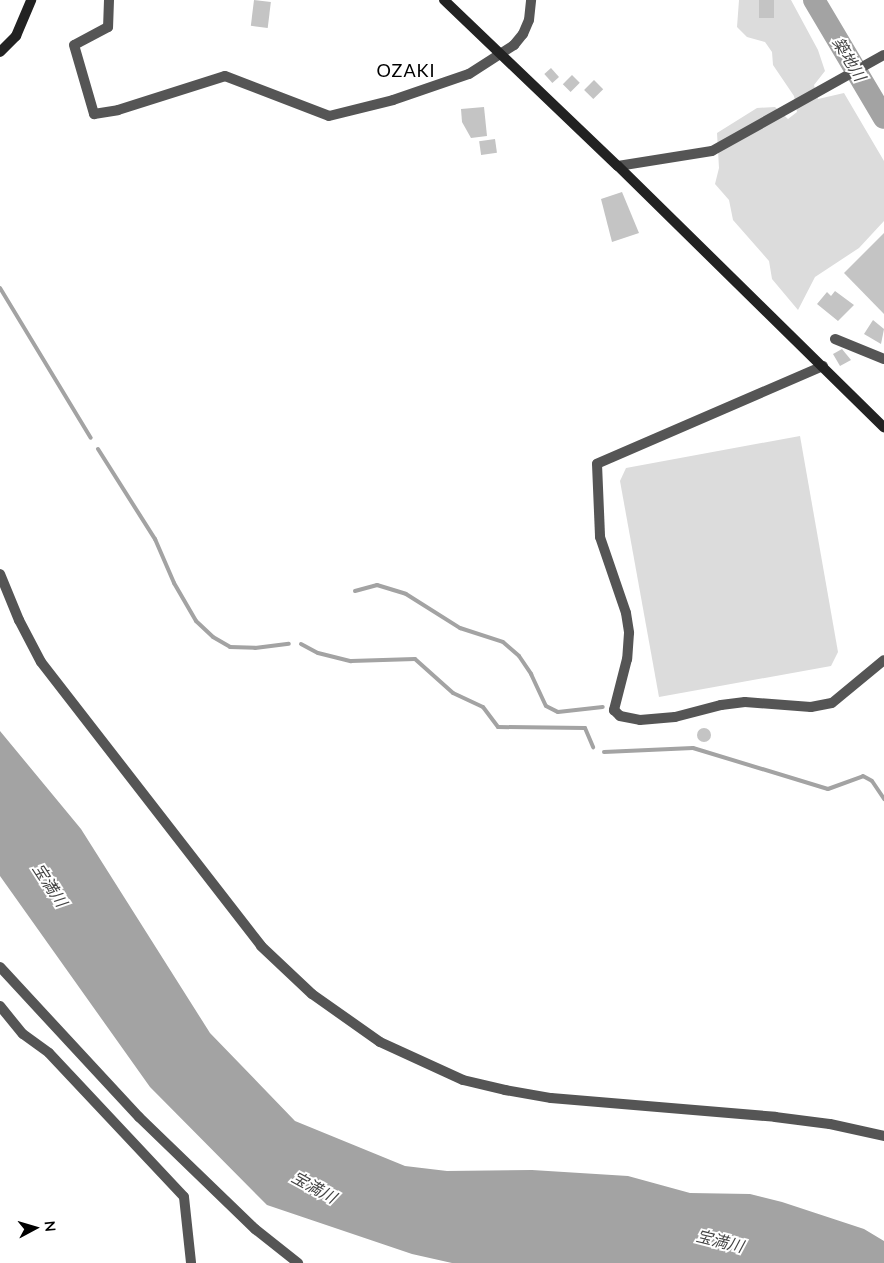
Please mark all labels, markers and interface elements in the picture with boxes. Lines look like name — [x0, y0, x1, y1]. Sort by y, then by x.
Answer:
water label: 築地川 — [828, 33, 870, 85]
district label: OZAKI — [376, 59, 436, 81]
water label: 宝満川 — [29, 860, 71, 910]
water label: 宝満川 — [288, 1167, 340, 1207]
north arrow — [10, 1203, 60, 1253]
text: N — [41, 1220, 59, 1233]
water label: 宝満川 — [694, 1226, 746, 1256]

